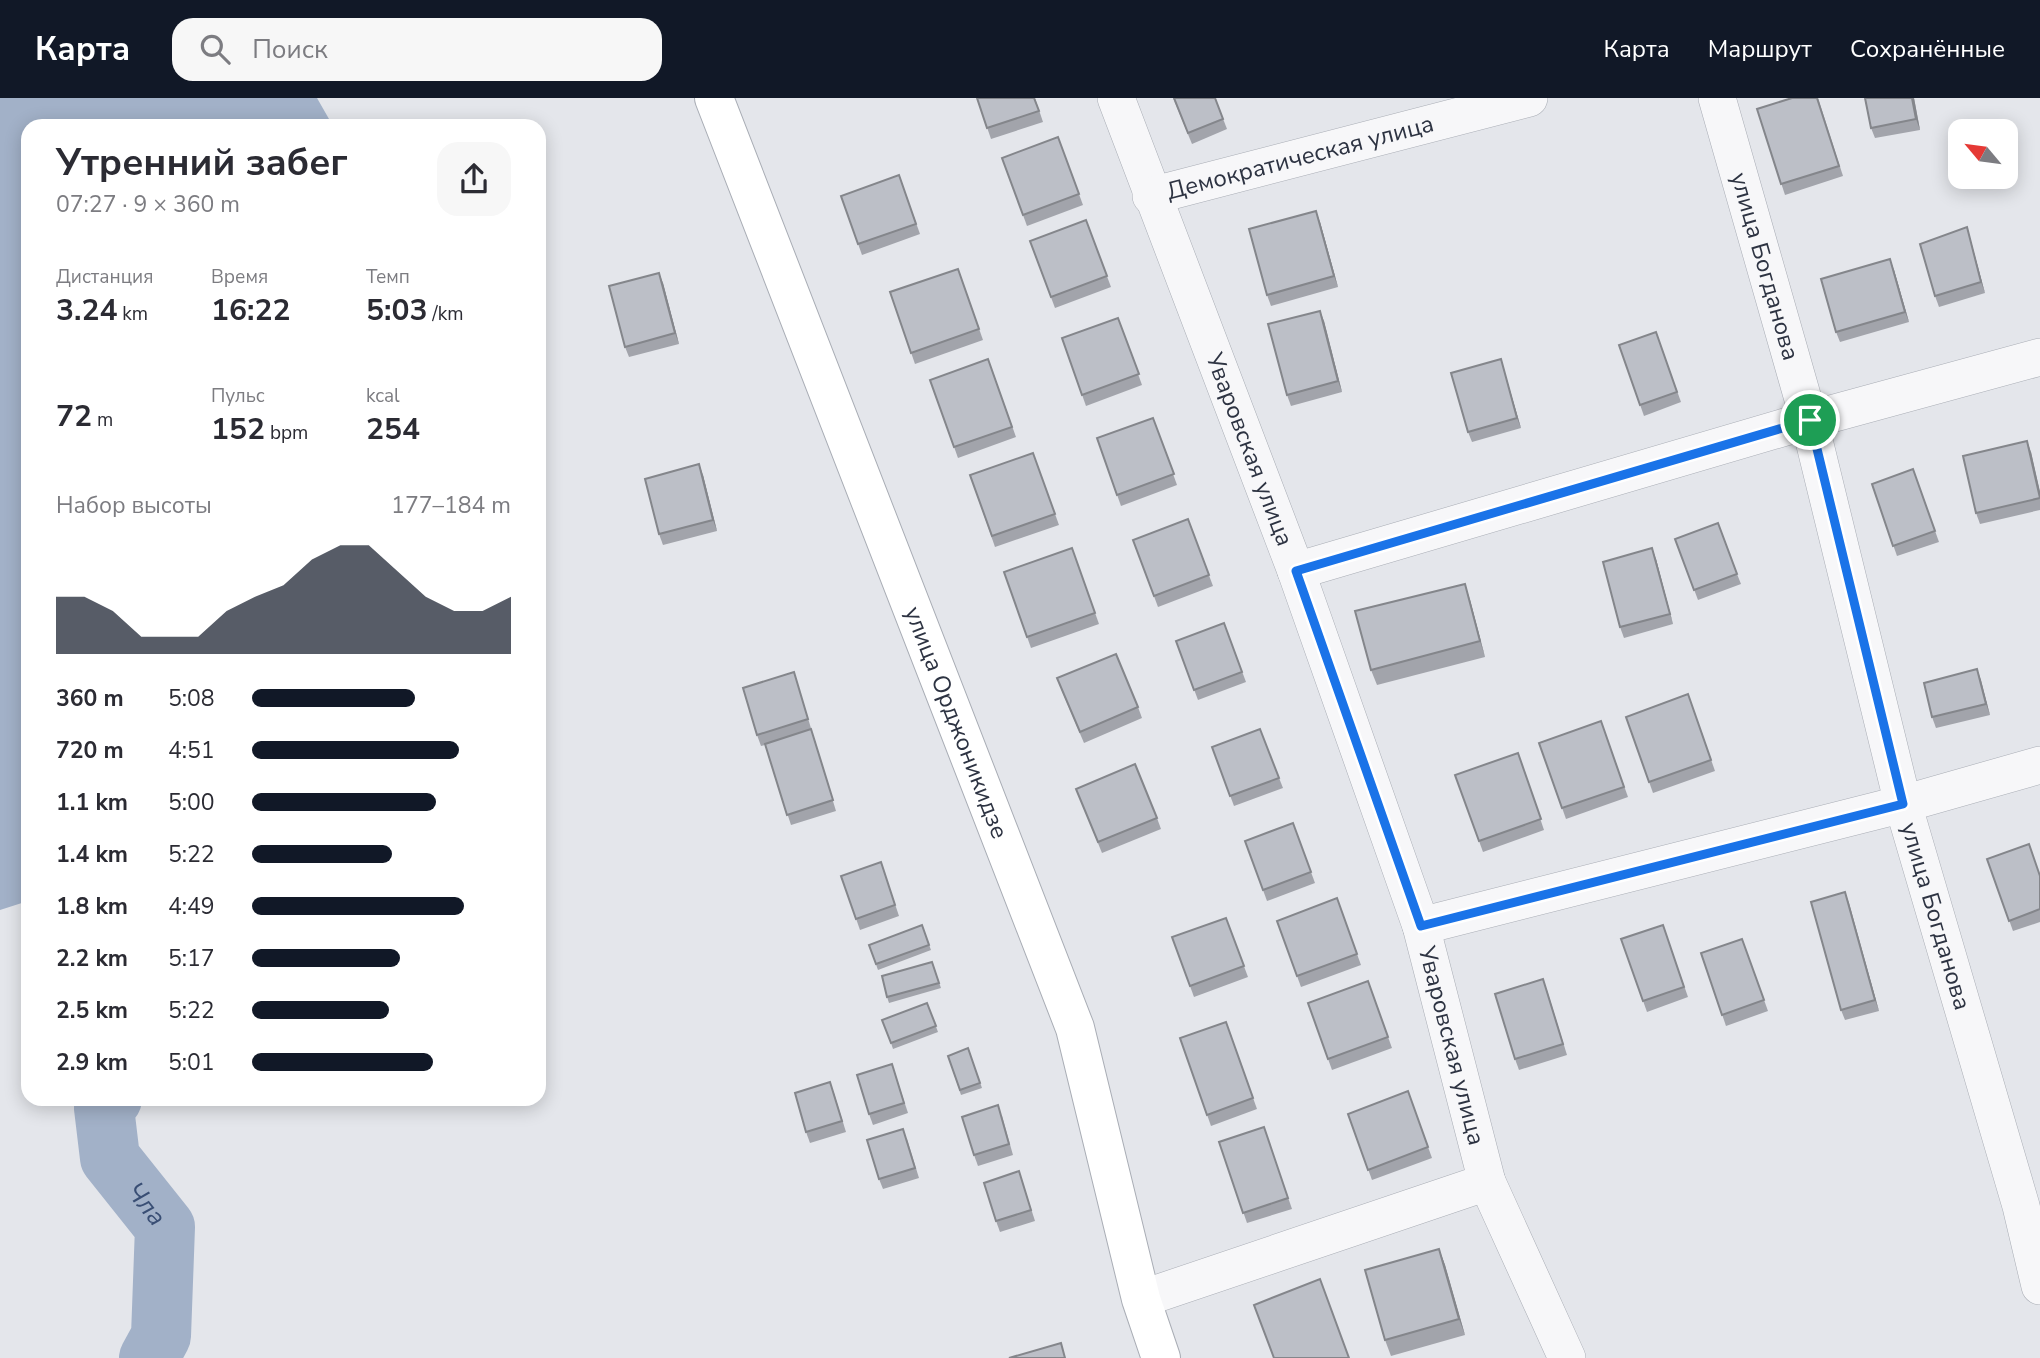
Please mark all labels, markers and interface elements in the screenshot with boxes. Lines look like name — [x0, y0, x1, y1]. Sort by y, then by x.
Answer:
search box — [172, 18, 662, 81]
text: Карта — [35, 27, 130, 72]
icon: search — [196, 30, 234, 68]
text: Поиск — [252, 32, 328, 67]
text: Карта — [1604, 33, 1670, 65]
text: Маршрут — [1708, 33, 1812, 65]
text: Сохранённые — [1850, 33, 2005, 65]
street label: Демократическая улица — [1163, 107, 1437, 207]
north arrow — [1948, 119, 2018, 189]
map controls — [1948, 119, 2018, 189]
text: Утренний забег — [56, 137, 348, 188]
button: share — [437, 142, 511, 216]
street label: улица Богданова — [1723, 169, 1807, 364]
text: 07:27 · 9 × 360 m — [56, 189, 240, 220]
text: Дистанция — [56, 264, 153, 290]
text: Время — [211, 264, 268, 290]
text: Темп — [366, 264, 410, 290]
text: 3.24 — [56, 290, 117, 331]
text: 16:22 — [211, 290, 290, 331]
text: 5:03 — [366, 290, 427, 331]
text: km — [117, 301, 148, 327]
text: /km — [427, 301, 463, 327]
street label: Уваровская улица — [1198, 347, 1301, 551]
text: Пульс — [211, 383, 265, 409]
text: kcal — [366, 383, 400, 409]
pin — [1780, 390, 1840, 450]
text: 72 — [56, 396, 92, 437]
icon: arrive — [1791, 401, 1829, 439]
text: m — [92, 407, 113, 433]
text: 152 — [211, 409, 265, 450]
text: 254 — [366, 409, 420, 450]
text: bpm — [265, 420, 308, 446]
text: Набор высоты — [56, 490, 212, 521]
text: 177–184 m — [391, 490, 511, 521]
street label: улица Орджоникидзе — [897, 602, 1016, 843]
text: 360 m — [56, 683, 124, 714]
text: 5:08 — [168, 683, 215, 714]
text: 720 m — [56, 735, 124, 766]
text: 4:51 — [168, 735, 215, 766]
text: 1.1 km — [56, 787, 128, 818]
text: 5:00 — [168, 787, 215, 818]
street label: улица Богданова — [1893, 818, 1979, 1014]
text: 1.4 km — [56, 839, 128, 870]
text: 5:22 — [168, 839, 215, 870]
text: 1.8 km — [56, 891, 128, 922]
text: 4:49 — [168, 891, 215, 922]
street label: Уваровская улица — [1411, 942, 1493, 1149]
text: 2.2 km — [56, 943, 128, 974]
text: 5:17 — [168, 943, 215, 974]
text: 2.5 km — [56, 995, 128, 1026]
text: 5:22 — [168, 995, 215, 1026]
text: 2.9 km — [56, 1047, 128, 1078]
text: 5:01 — [168, 1047, 215, 1078]
water label: Чла — [118, 1175, 174, 1233]

